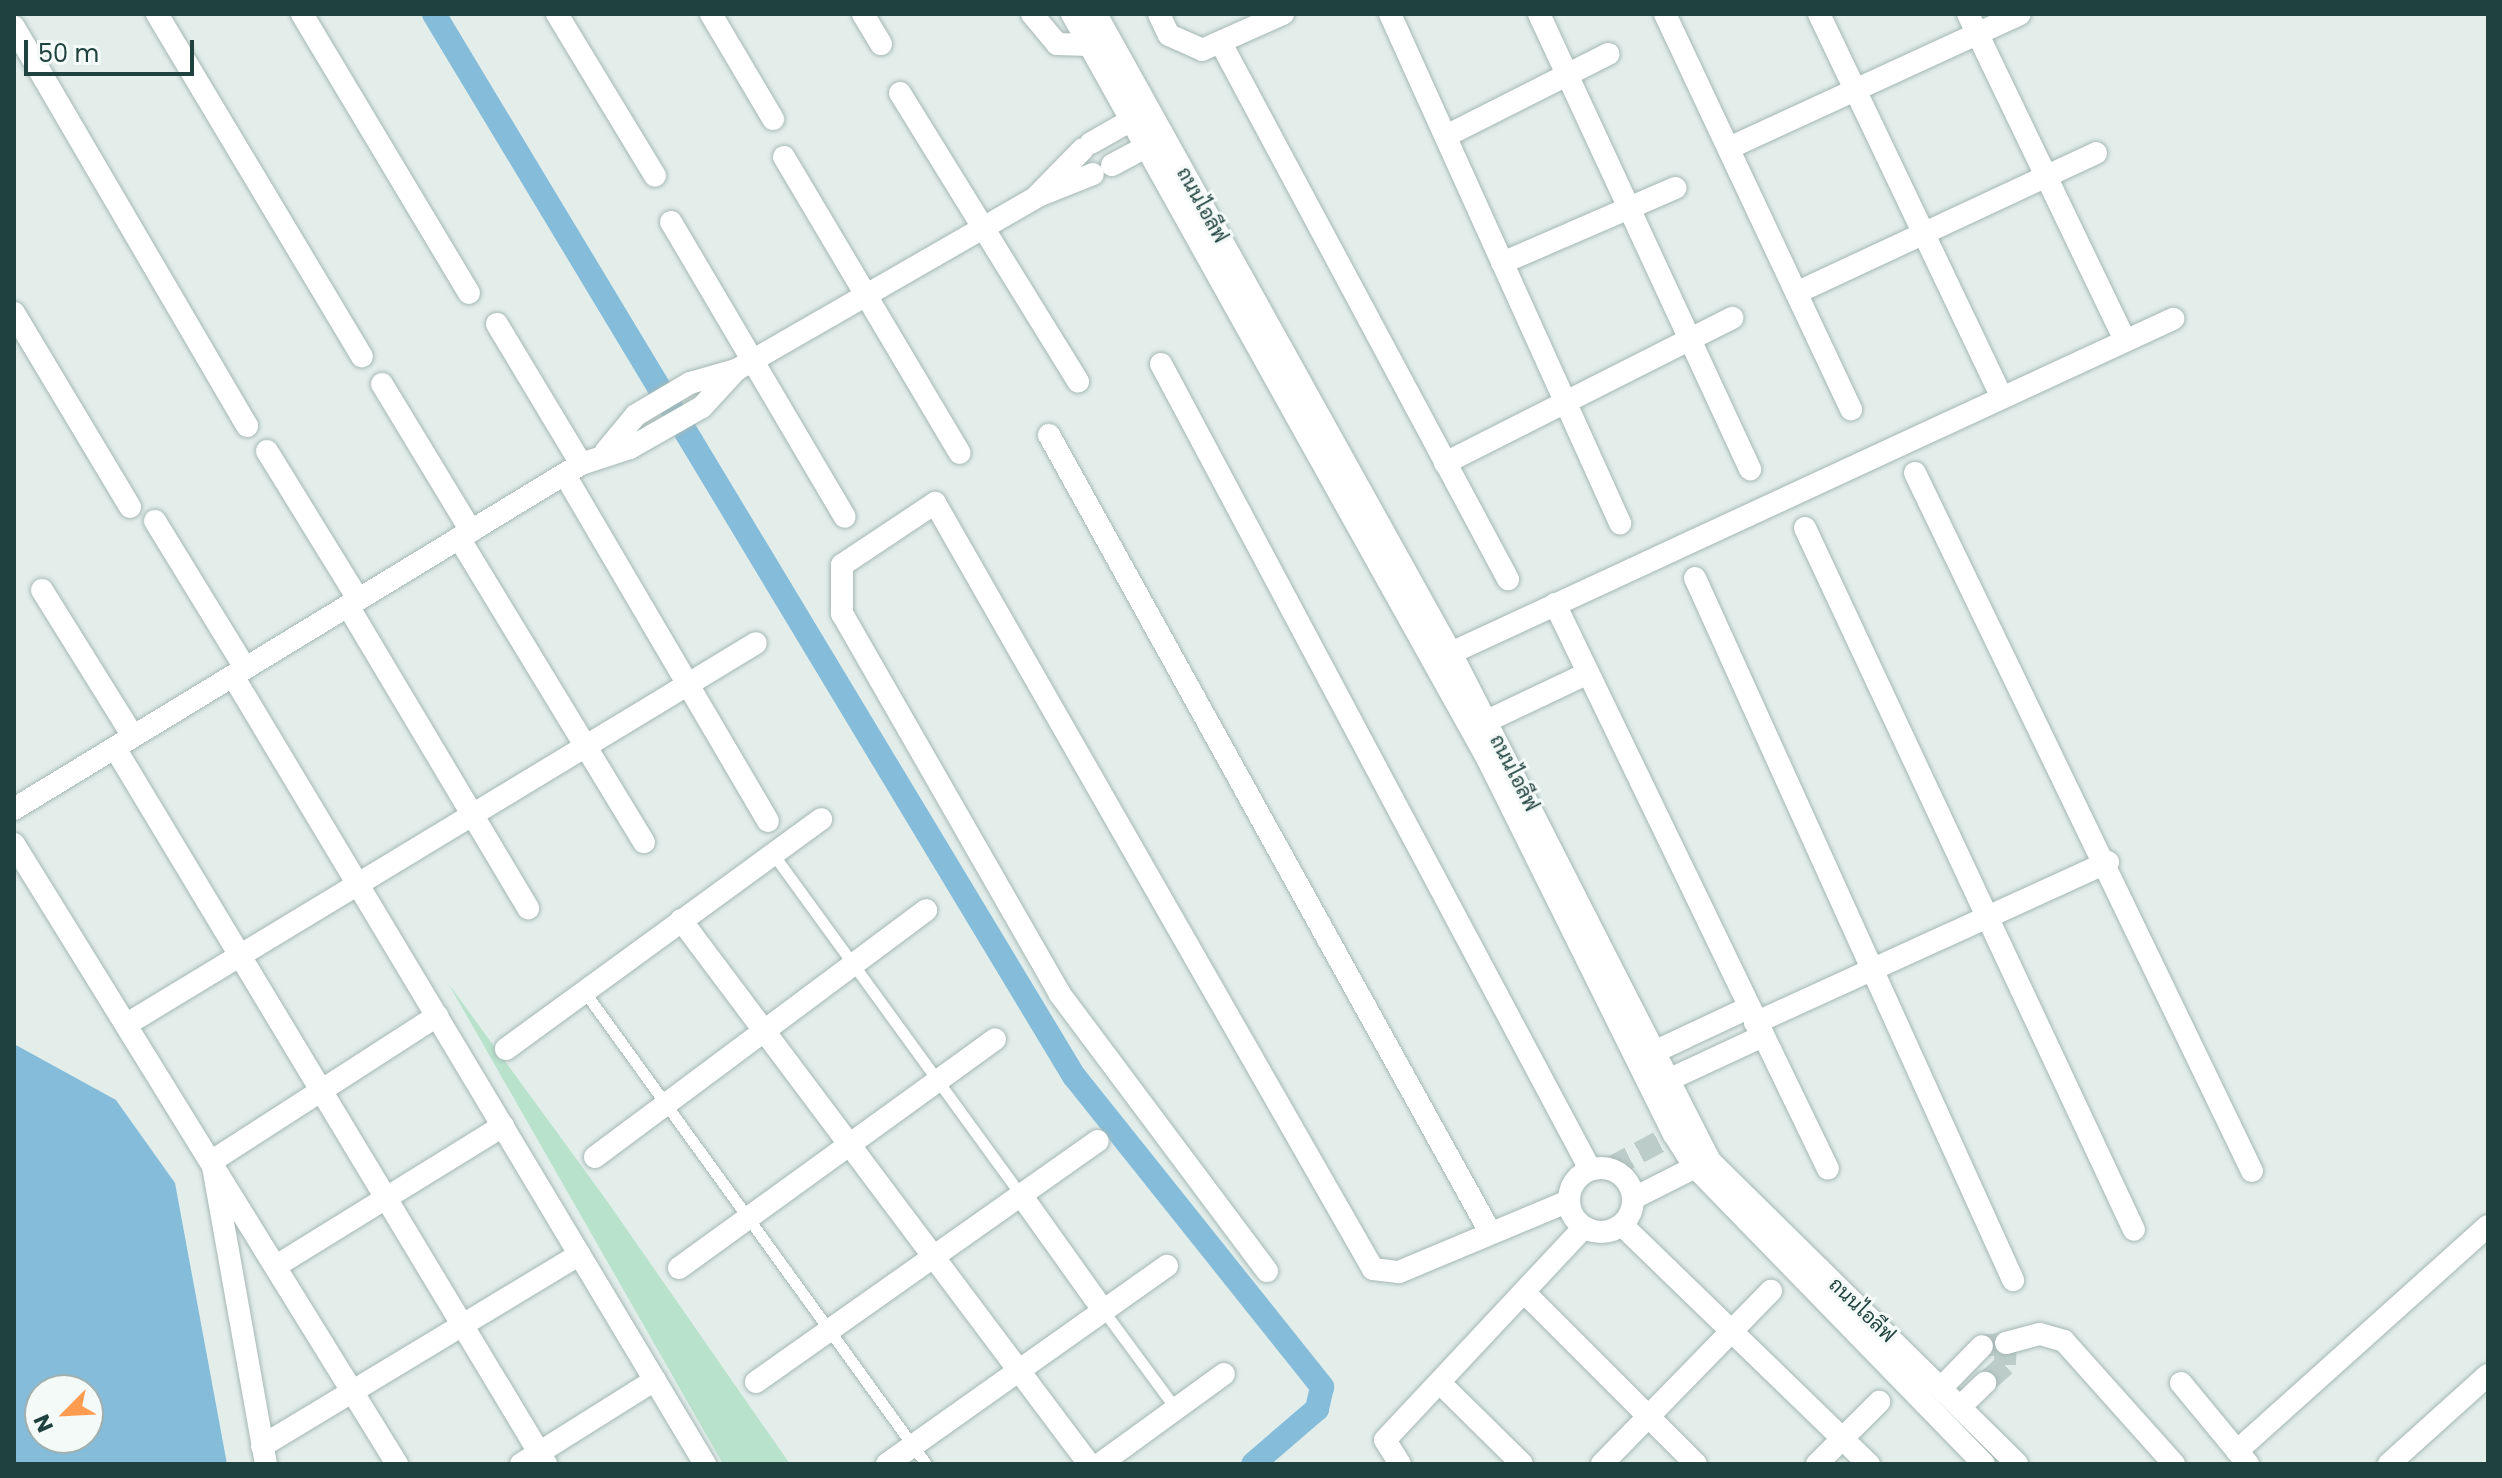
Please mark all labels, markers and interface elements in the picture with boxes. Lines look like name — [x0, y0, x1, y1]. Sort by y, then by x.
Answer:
scale bar — [28, 24, 198, 74]
text: 50 m — [38, 37, 99, 70]
street label: ถนนไอลีฟ — [1171, 163, 1233, 247]
street label: ถนนไอลีฟ — [1485, 731, 1543, 815]
street label: ถนนไอลีฟ — [1824, 1273, 1900, 1347]
north arrow — [24, 1374, 104, 1454]
text: N — [26, 1409, 61, 1437]

